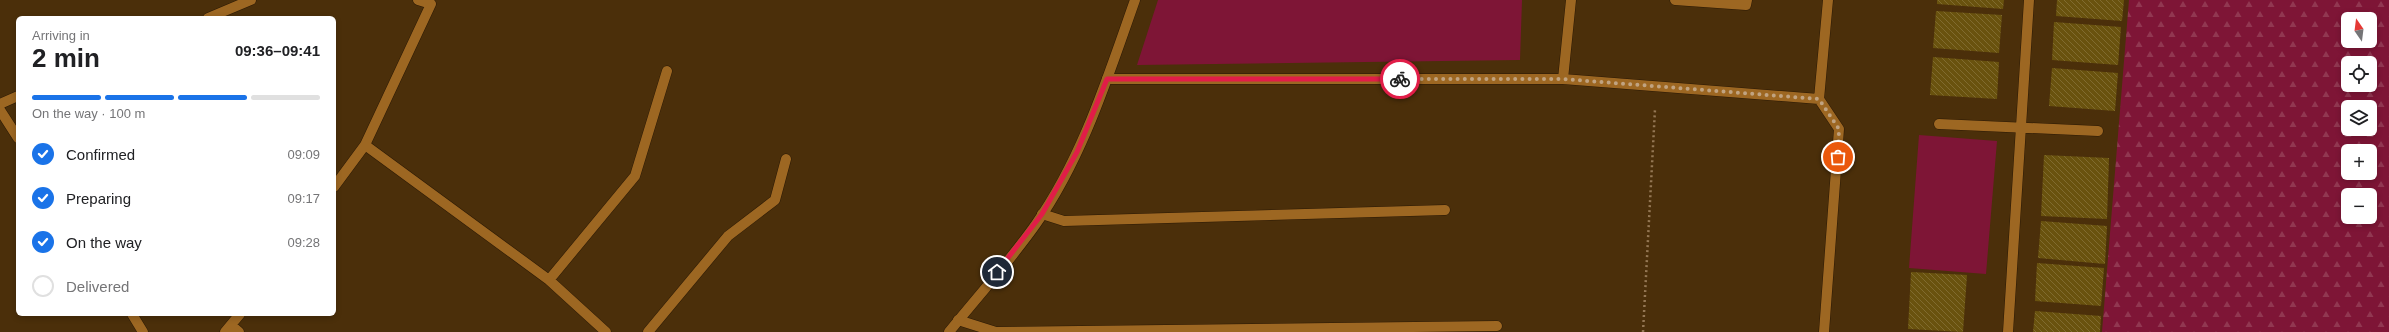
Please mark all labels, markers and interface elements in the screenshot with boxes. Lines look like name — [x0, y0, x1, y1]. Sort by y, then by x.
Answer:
north arrow — [2341, 12, 2377, 48]
map controls — [2341, 12, 2377, 224]
text: Arriving in — [32, 28, 90, 43]
text: 09:36–09:41 — [235, 42, 320, 59]
text: 2 min — [32, 43, 100, 73]
button: locate — [2341, 56, 2377, 92]
courier — [1380, 59, 1420, 99]
icon: bike — [1389, 68, 1411, 90]
button: layers — [2341, 100, 2377, 136]
text: On the way · 100 m — [32, 106, 145, 121]
pin — [1821, 140, 1855, 174]
icon: check — [32, 143, 54, 165]
button: + — [2341, 144, 2377, 180]
text: Confirmed — [66, 146, 135, 163]
icon: bag — [1827, 146, 1849, 168]
text: 09:09 — [287, 147, 320, 162]
icon: check — [32, 187, 54, 209]
button: − — [2341, 188, 2377, 224]
text: Preparing — [66, 190, 131, 207]
text: 09:17 — [287, 191, 320, 206]
icon: check — [32, 231, 54, 253]
text: On the way — [66, 234, 142, 251]
text: 09:28 — [287, 235, 320, 250]
pin — [980, 255, 1014, 289]
icon: home — [986, 261, 1008, 283]
text: Delivered — [66, 278, 129, 295]

